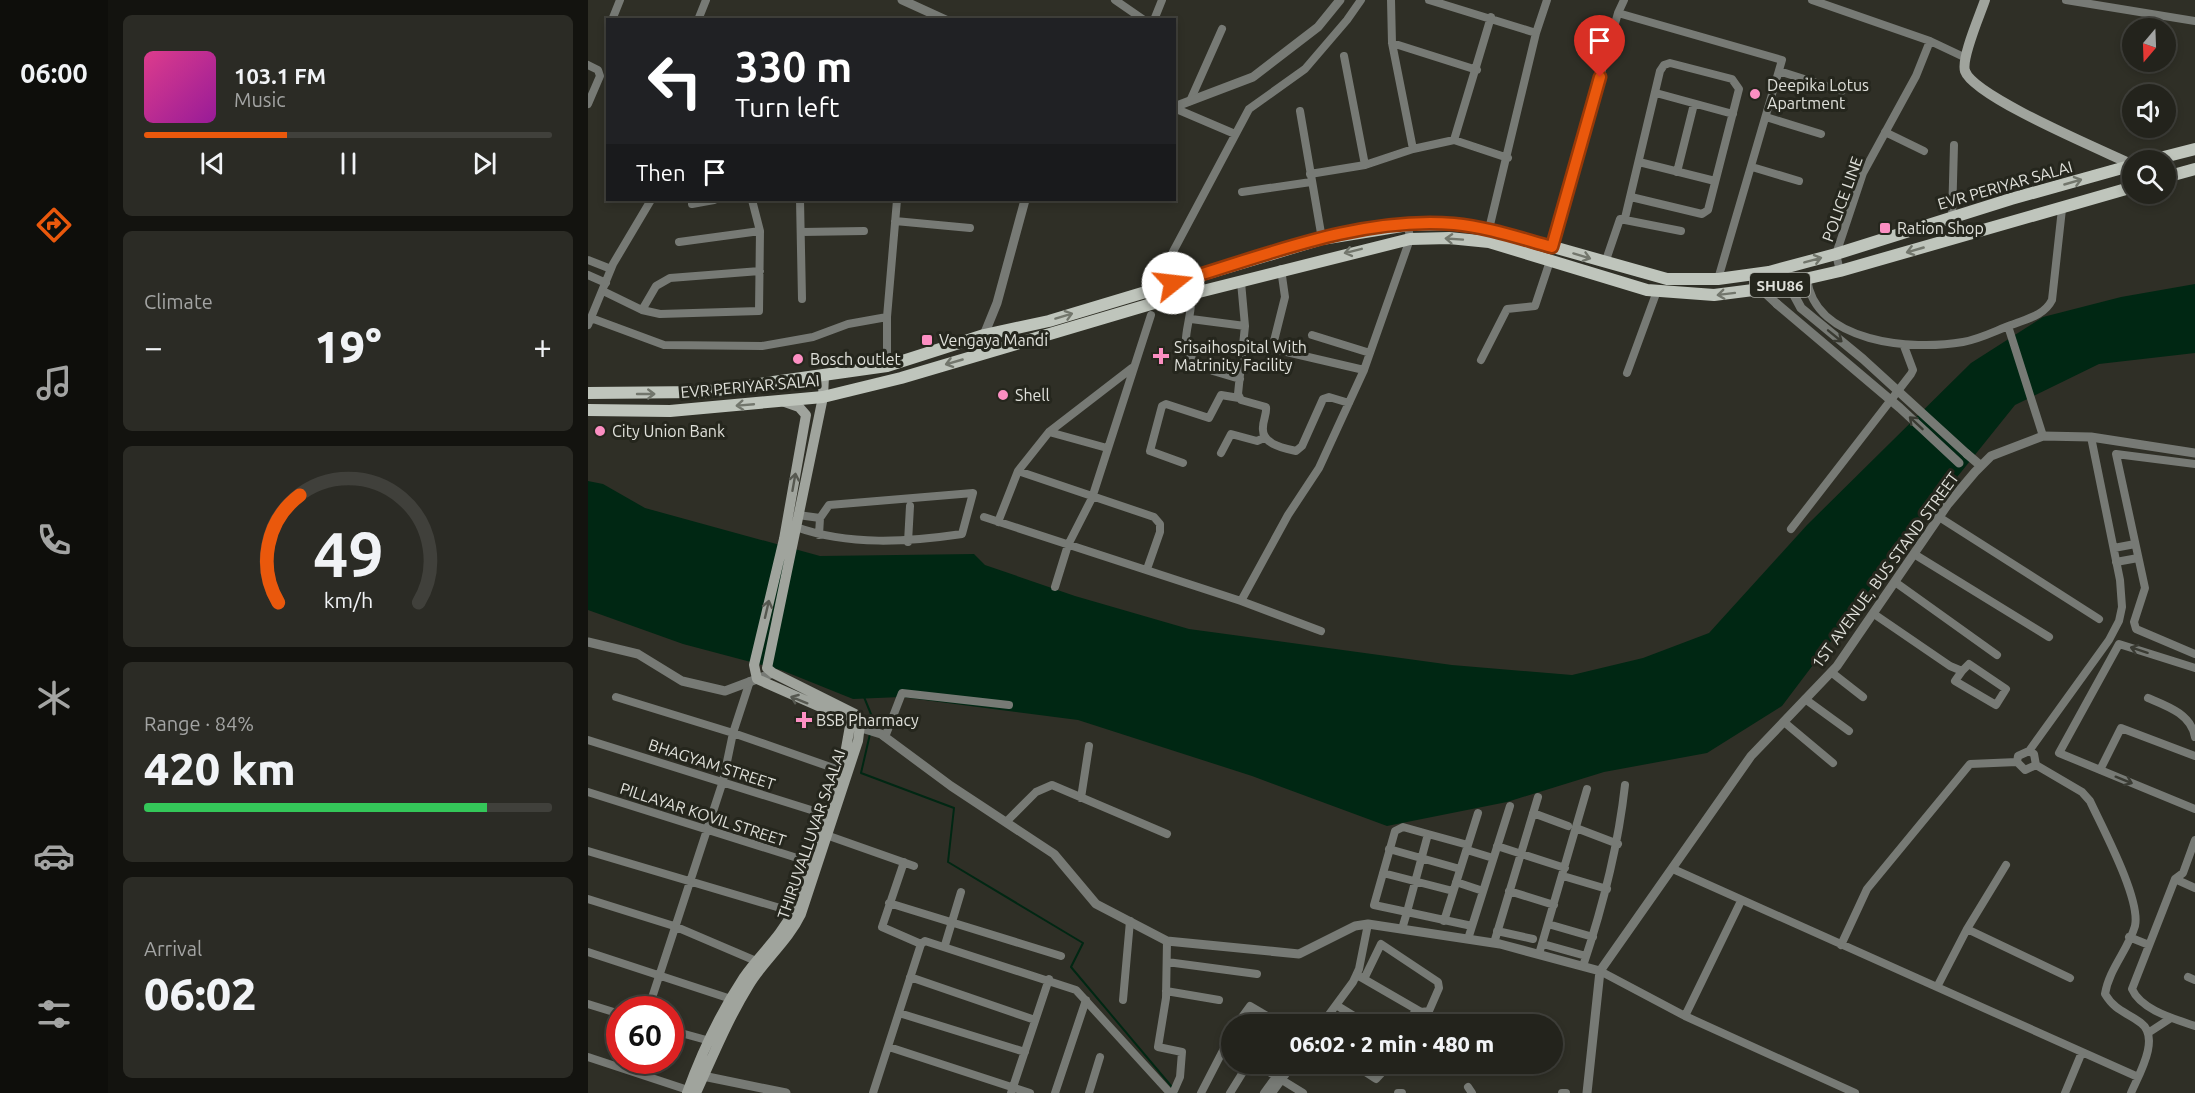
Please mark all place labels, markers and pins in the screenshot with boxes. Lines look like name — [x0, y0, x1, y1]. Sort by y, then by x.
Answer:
pin — [1574, 15, 1625, 77]
place label: Deepika Lotus Apartment — [1767, 76, 1869, 112]
marker: Deepika Lotus Apartment — [1748, 87, 1762, 101]
place label: Ration Shop — [1897, 219, 1984, 237]
marker: Ration Shop — [1878, 221, 1892, 235]
place label: Vengaya Mandi — [939, 331, 1048, 349]
marker: Vengaya Mandi — [920, 333, 934, 347]
place label: Srisaihospital With Matrinity Facility — [1174, 338, 1307, 374]
marker: Srisaihospital With Matrinity Facility — [1152, 347, 1170, 365]
place label: Bosch outlet — [810, 350, 902, 368]
marker: Bosch outlet — [791, 352, 805, 366]
place label: Shell — [1015, 386, 1050, 404]
marker: Shell — [996, 388, 1010, 402]
place label: City Union Bank — [612, 422, 725, 440]
marker: City Union Bank — [593, 424, 607, 438]
place label: BSB Pharmacy — [816, 711, 919, 729]
marker: BSB Pharmacy — [797, 713, 811, 727]

